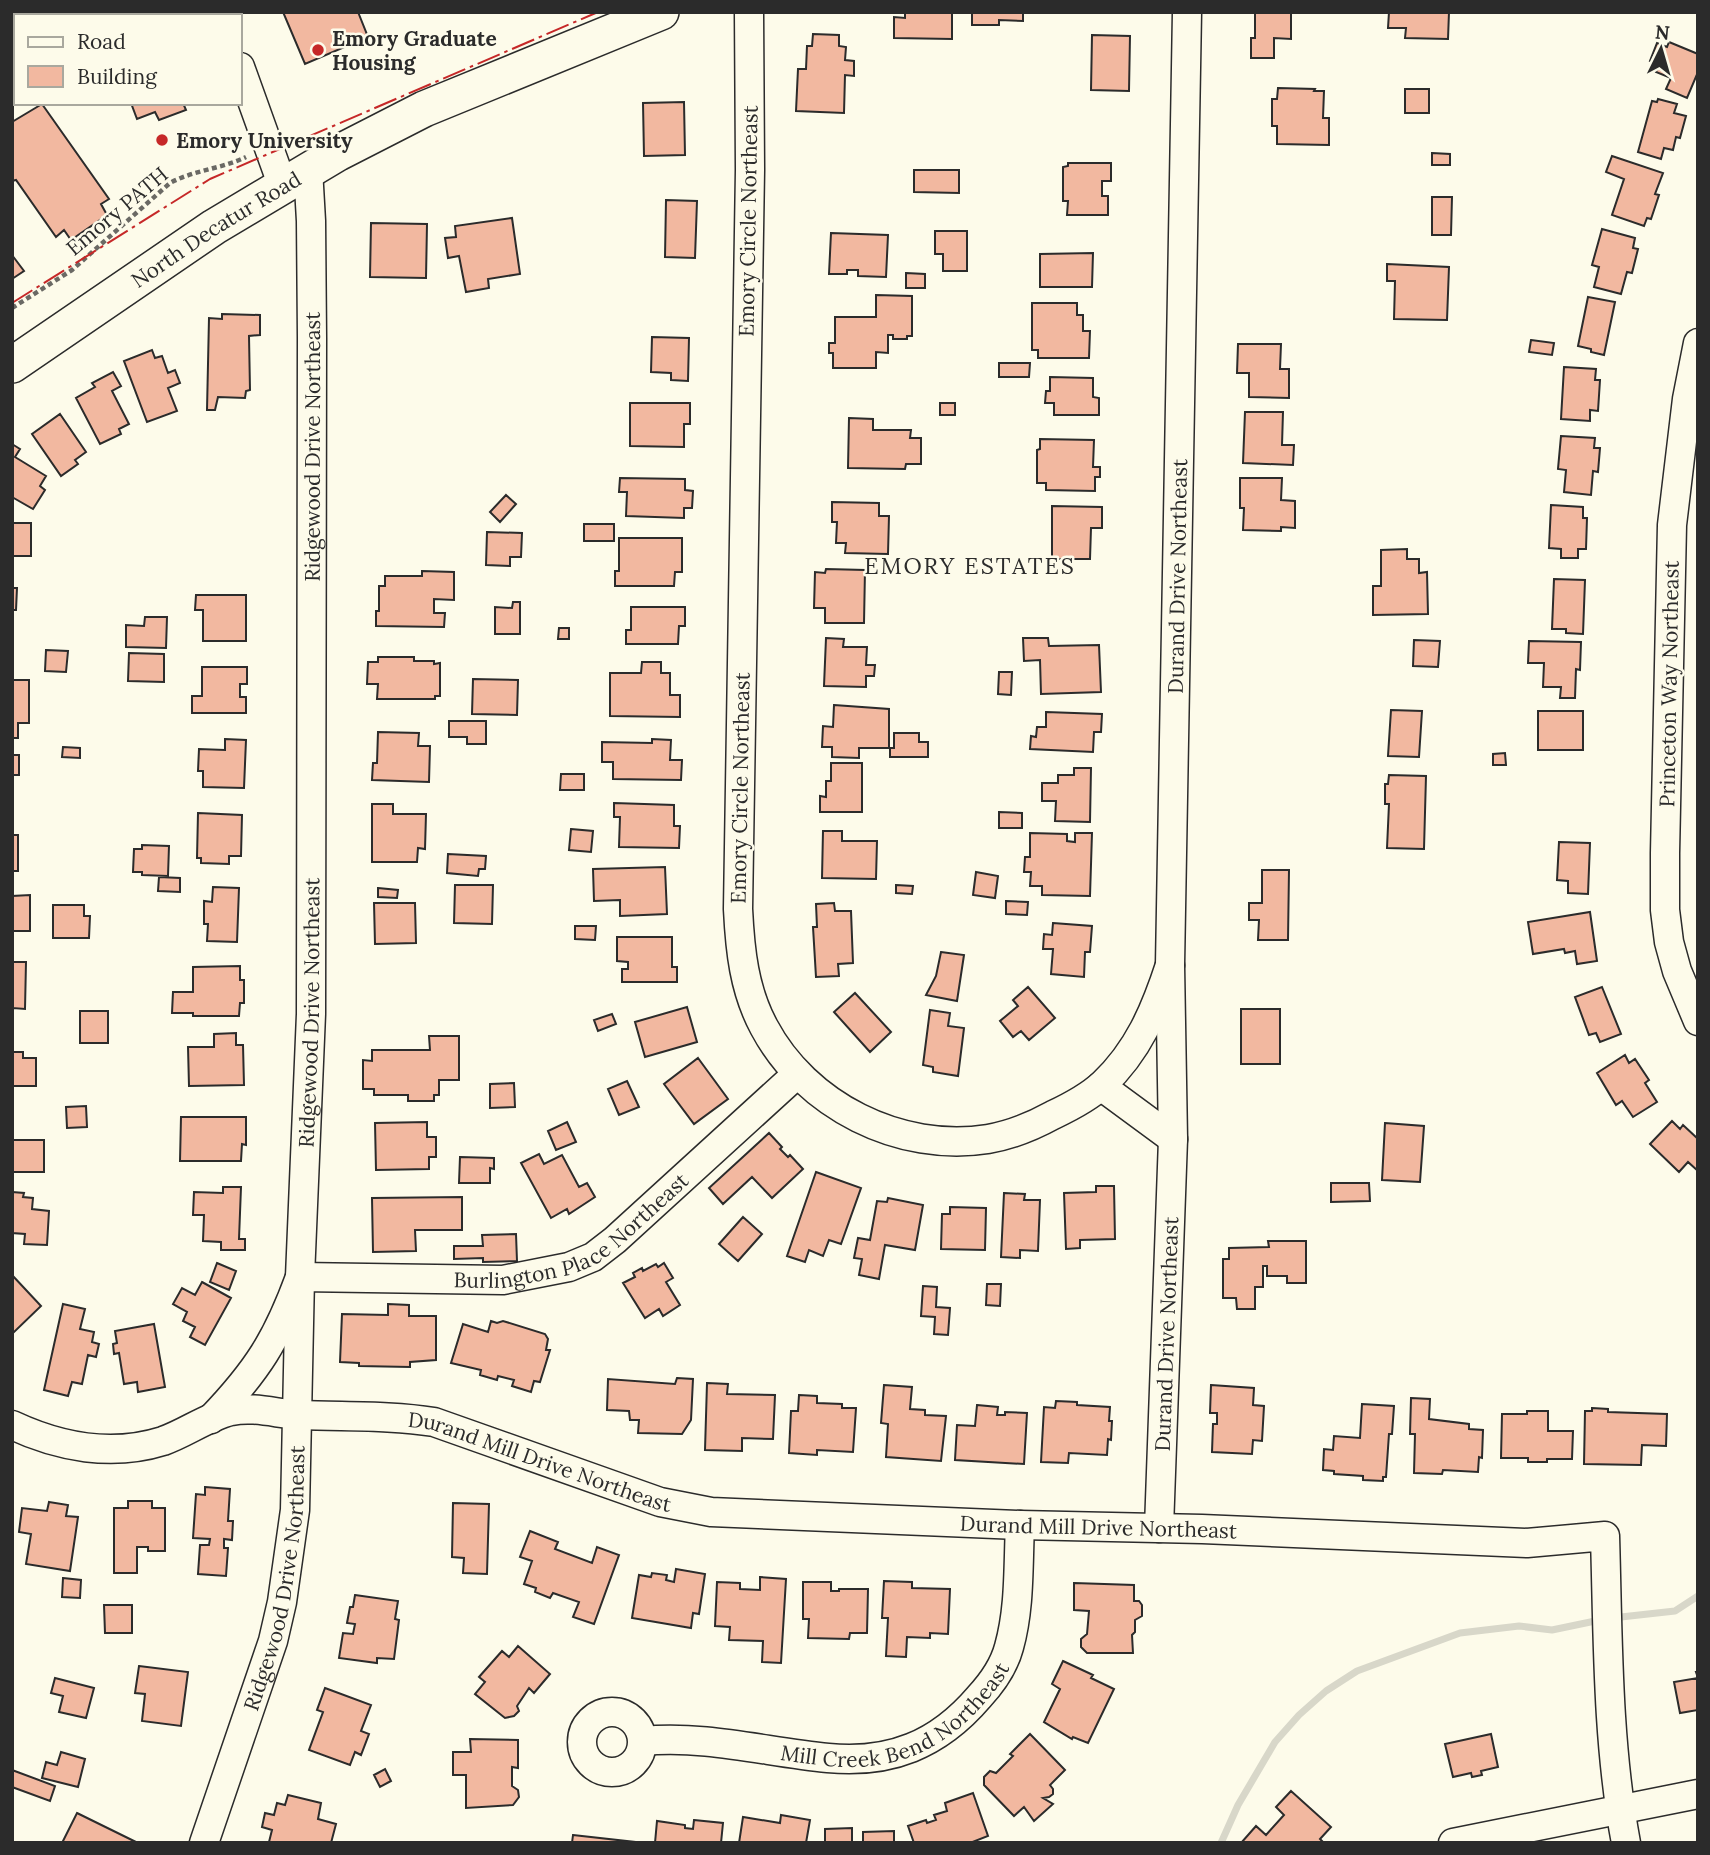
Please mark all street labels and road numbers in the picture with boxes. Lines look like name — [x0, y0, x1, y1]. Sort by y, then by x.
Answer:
street label: Emory Circle Northeast — [732, 104, 764, 337]
street label: Emory PATH — [61, 161, 173, 261]
street label: North Decatur Road — [126, 165, 306, 293]
street label: Ridgewood Drive Northeast — [298, 311, 326, 582]
street label: Durand Drive Northeast — [1161, 458, 1193, 694]
street label: Princeton Way Northeast — [1653, 560, 1685, 808]
street label: Emory Circle Northeast — [724, 671, 756, 904]
street label: Ridgewood Drive Northeast — [292, 877, 325, 1148]
street label: Burlington Place Northeast — [453, 1166, 694, 1294]
street label: Durand Drive Northeast — [1148, 1215, 1184, 1452]
street label: Durand Mill Drive Northeast — [407, 1405, 675, 1518]
street label: Ridgewood Drive Northeast — [237, 1444, 310, 1714]
street label: Durand Mill Drive Northeast — [959, 1509, 1238, 1544]
street label: Mill Creek Bend Northeast — [779, 1657, 1015, 1773]

